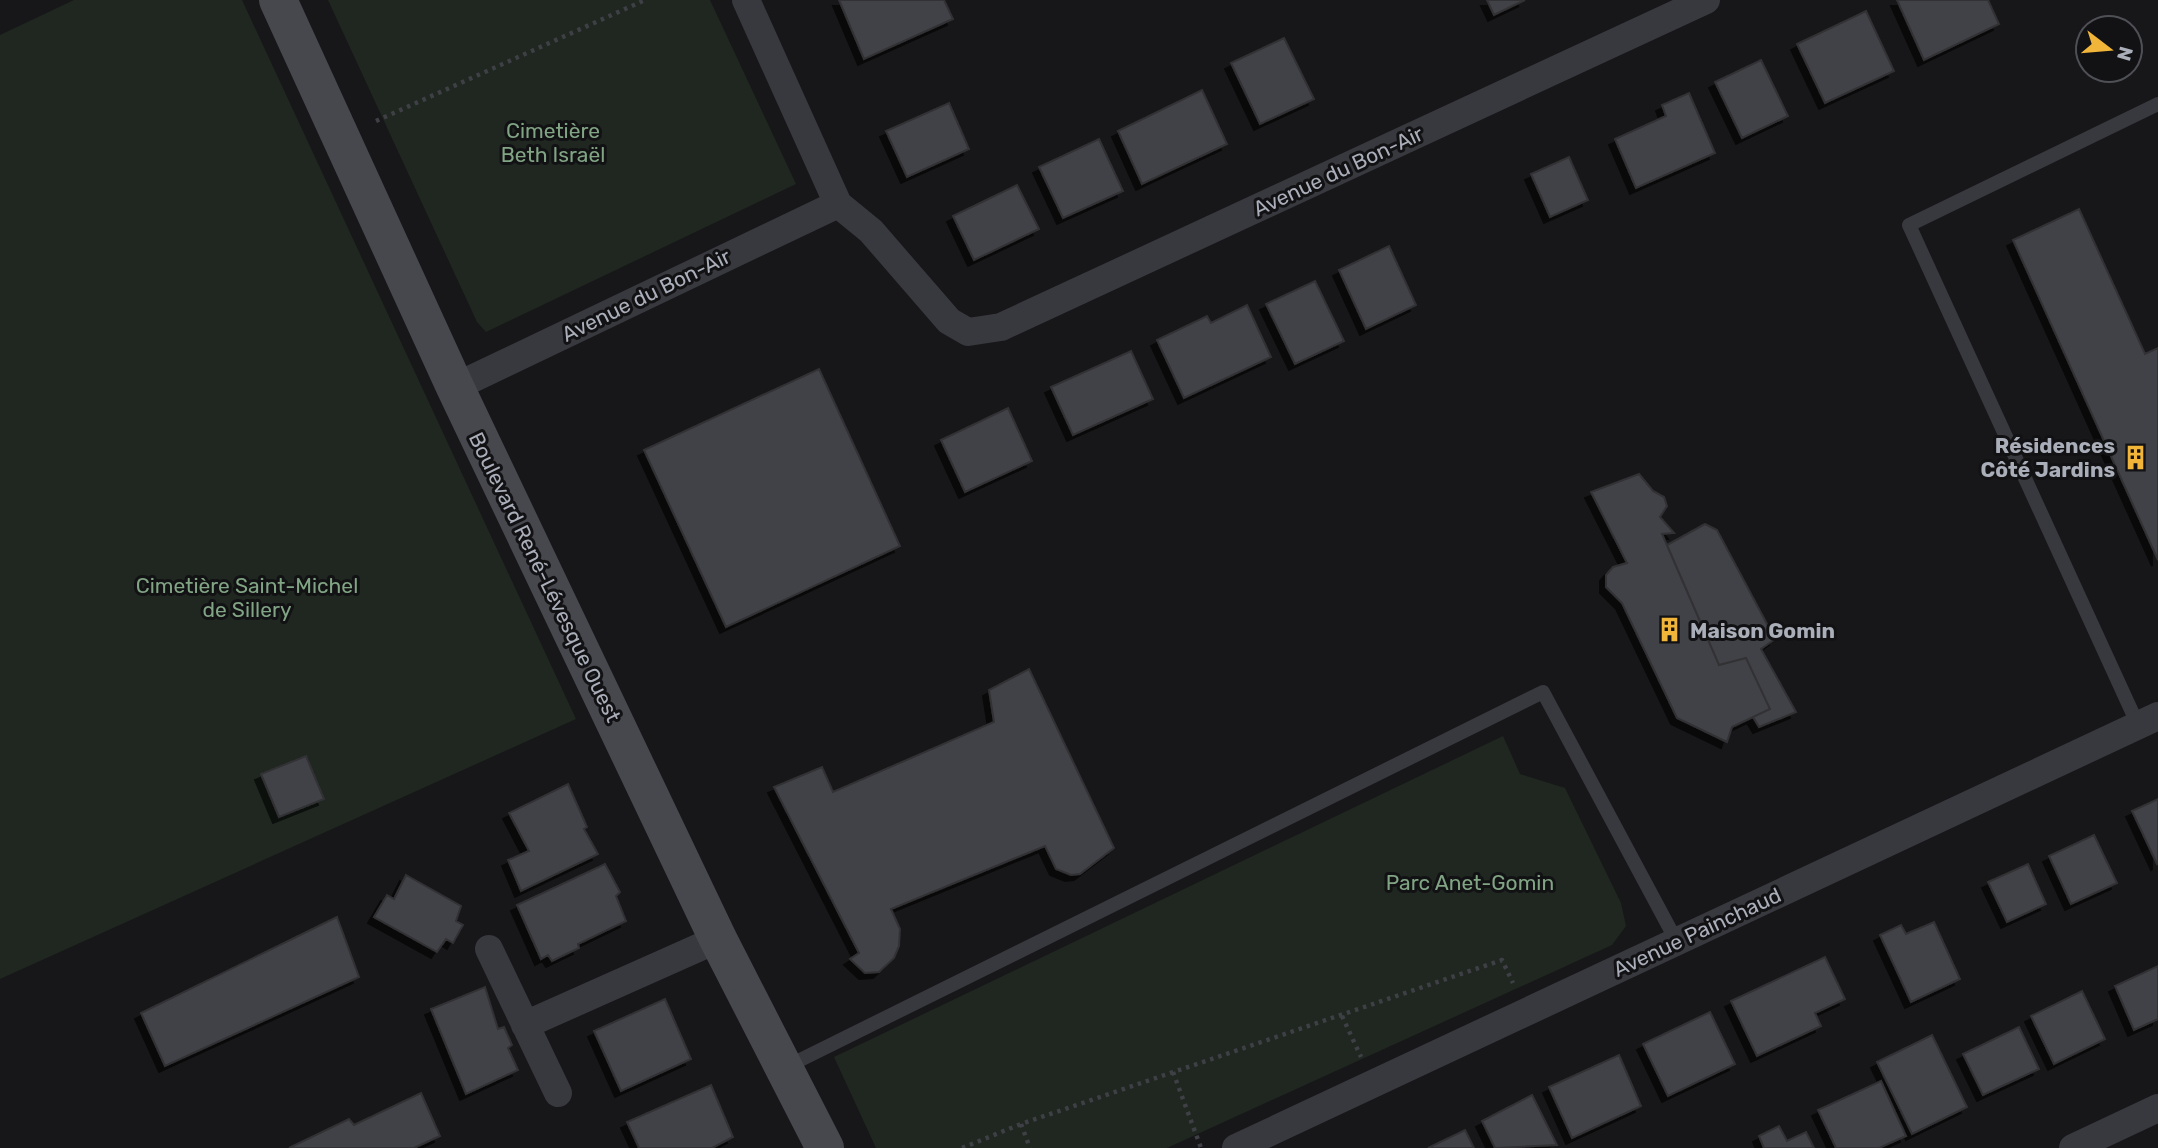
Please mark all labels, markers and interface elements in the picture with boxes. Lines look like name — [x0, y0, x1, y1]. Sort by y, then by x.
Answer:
north arrow — [2074, 14, 2144, 84]
text: N — [2112, 44, 2138, 63]
park label: Cimetière Beth Israël — [501, 118, 605, 167]
street label: Avenue du Bon-Air — [1249, 121, 1427, 221]
street label: Avenue du Bon-Air — [558, 243, 734, 347]
street label: Boulevard René-Lévesque Ouest — [464, 428, 626, 726]
place label: Résidences Côté Jardins — [1980, 433, 2115, 482]
building icon: Résidences Côté Jardins — [2121, 443, 2149, 471]
park label: Cimetière Saint-Michel de Sillery — [136, 573, 358, 622]
building icon: Maison Gomin — [1656, 616, 1684, 644]
place label: Maison Gomin — [1690, 618, 1835, 643]
park label: Parc Anet-Gomin — [1386, 870, 1554, 895]
street label: Avenue Painchaud — [1609, 882, 1785, 982]

